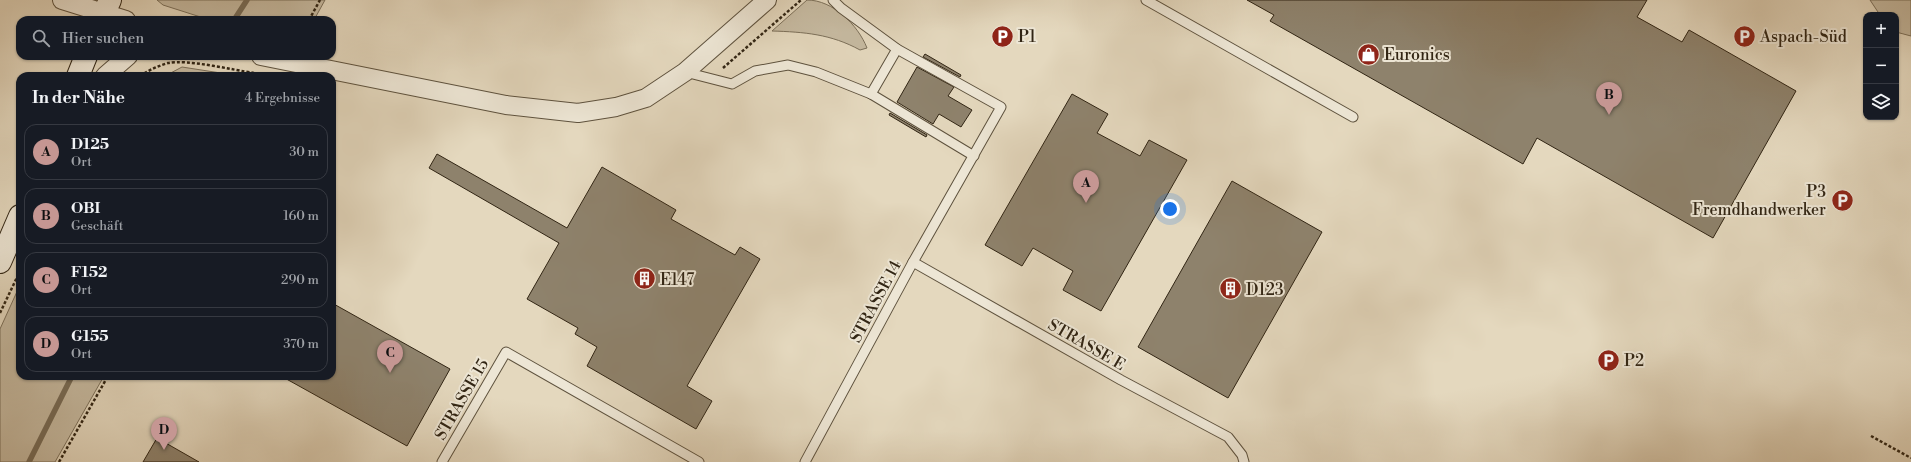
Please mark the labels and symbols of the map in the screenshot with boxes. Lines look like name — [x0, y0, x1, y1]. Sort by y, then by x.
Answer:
parking icon: P1 — [989, 23, 1015, 49]
parking icon: Aspach-Süd — [1732, 23, 1758, 49]
place label: P1 — [1018, 27, 1036, 47]
place label: Aspach-Süd — [1759, 27, 1847, 47]
shop icon: Euronics — [1355, 41, 1381, 67]
place label: Euronics — [1384, 45, 1450, 65]
pin: B — [1596, 82, 1622, 115]
pin: A — [1073, 170, 1099, 203]
place label: P3 Fremdhandwerker — [1692, 182, 1826, 220]
parking icon: P3 Fremdhandwerker — [1829, 187, 1855, 213]
your location — [1160, 199, 1180, 219]
street label: STRASSE 14 — [846, 256, 906, 346]
building icon: E147 — [631, 266, 657, 292]
place label: E147 — [660, 270, 694, 290]
building icon: D123 — [1217, 276, 1243, 302]
place label: D123 — [1246, 280, 1284, 300]
street label: STRASSE E — [1044, 315, 1129, 375]
pin: C — [377, 340, 403, 373]
parking icon: P2 — [1596, 347, 1622, 373]
place label: P2 — [1624, 351, 1644, 371]
street label: STRASSE 15 — [431, 355, 493, 444]
pin: D — [151, 417, 177, 450]

